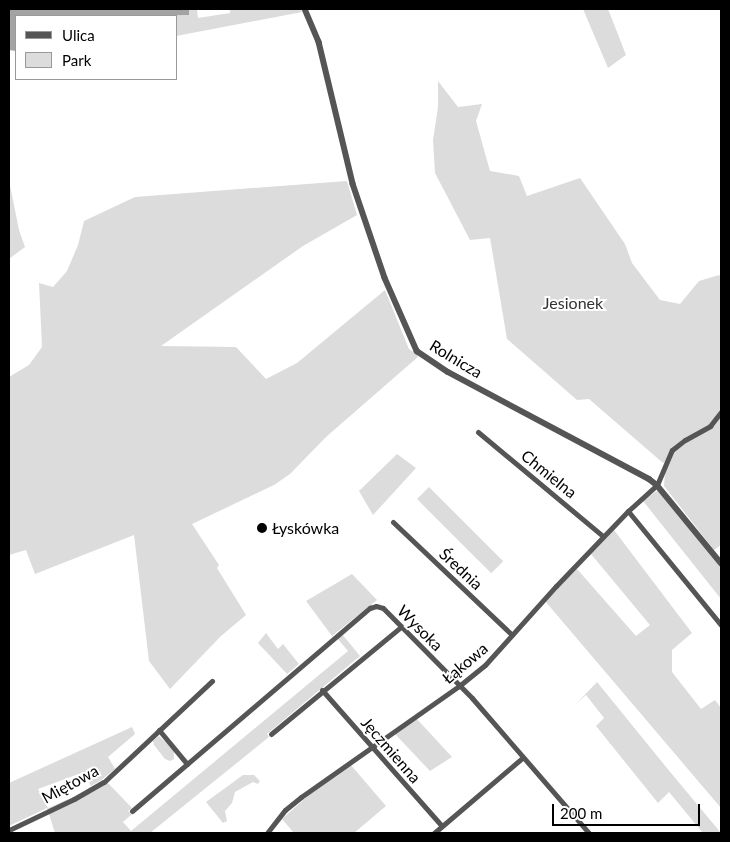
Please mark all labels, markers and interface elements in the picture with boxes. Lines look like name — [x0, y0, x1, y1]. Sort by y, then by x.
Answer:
legend — [15, 15, 178, 80]
text: Ulica — [62, 26, 95, 44]
text: Park — [62, 51, 91, 69]
park label: Jesionek — [543, 293, 603, 313]
street label: Rolnicza — [426, 336, 486, 382]
street label: Chmielna — [517, 446, 581, 502]
place label: Łyskówka — [272, 518, 339, 538]
marker: Łyskówka — [256, 522, 268, 534]
street label: Średnia — [435, 544, 487, 594]
street label: Wysoka — [393, 601, 447, 655]
street label: Łąkowa — [438, 638, 492, 688]
street label: Jęczmienna — [357, 713, 425, 787]
street label: Miętowa — [38, 761, 102, 807]
scale bar — [555, 794, 702, 826]
text: 200 m — [560, 804, 602, 822]

